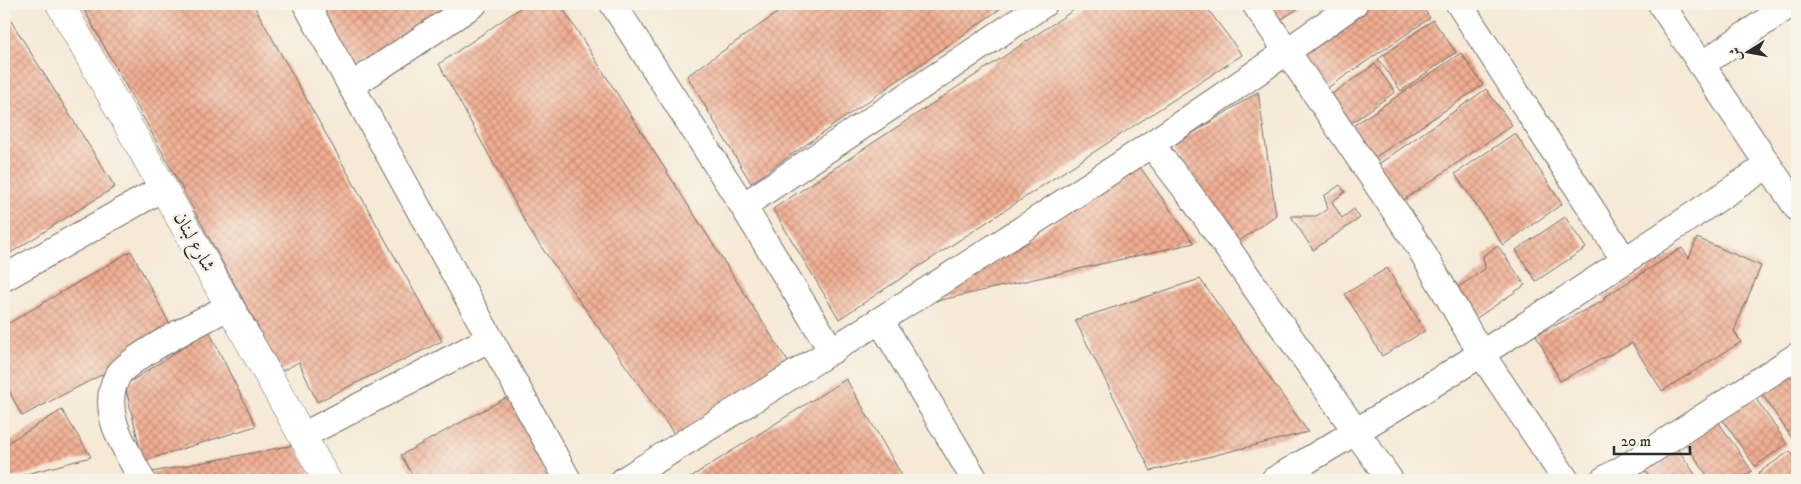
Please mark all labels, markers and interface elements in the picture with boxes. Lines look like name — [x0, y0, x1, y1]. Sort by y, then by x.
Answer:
north arrow — [1724, 28, 1774, 78]
text: ش — [1726, 46, 1746, 63]
street label: شارع لبنان — [166, 208, 220, 277]
scale bar — [1614, 424, 1690, 456]
text: 20 m — [1621, 432, 1651, 451]

